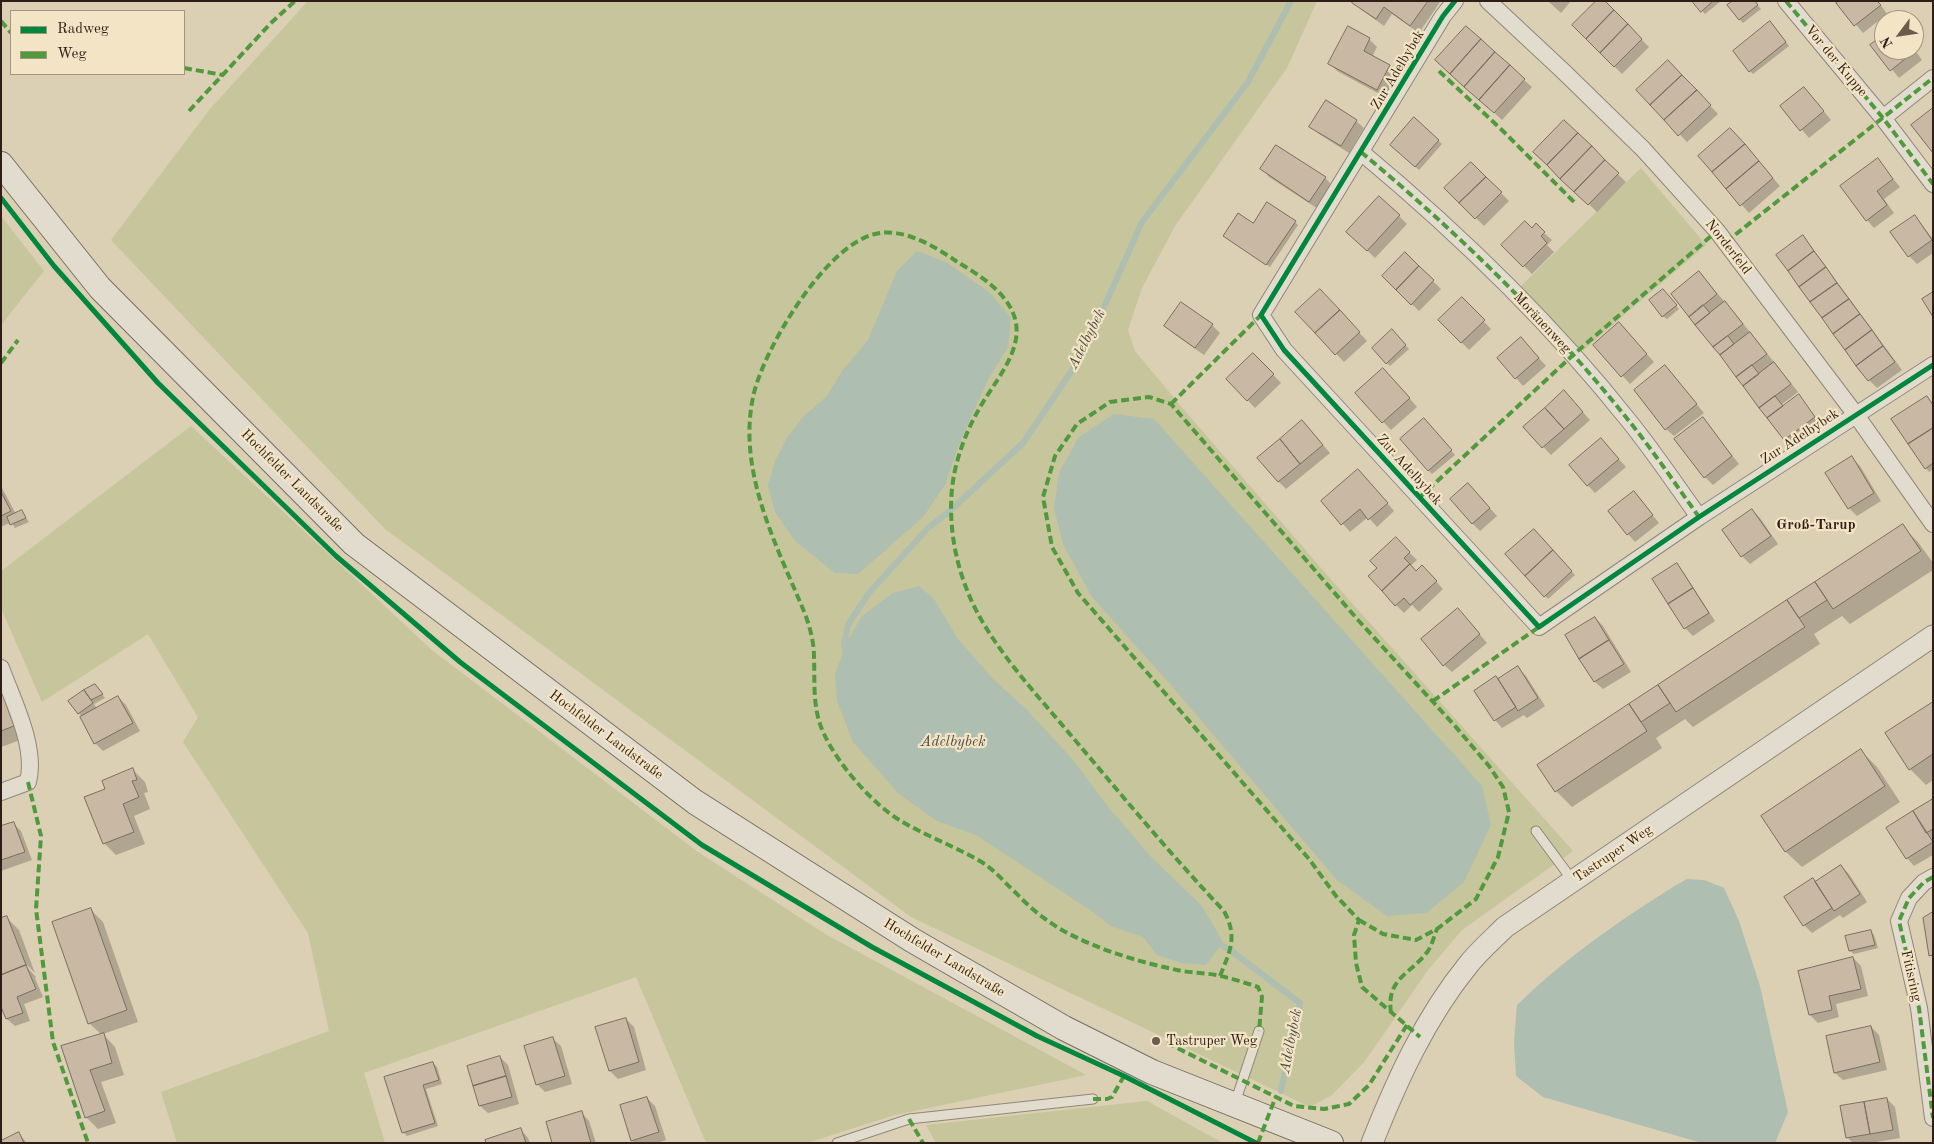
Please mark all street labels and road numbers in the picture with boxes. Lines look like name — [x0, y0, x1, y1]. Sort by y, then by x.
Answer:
street label: Vor der Kuppe — [1801, 22, 1871, 100]
street label: Zur Adelbybek — [1368, 27, 1428, 113]
street label: Norderfeld — [1701, 216, 1755, 278]
street label: Moränenweg — [1510, 289, 1574, 357]
street label: Zur Adelbybek — [1758, 405, 1842, 469]
street label: Hochfelder Landstraße — [237, 426, 347, 536]
street label: Zur Adelbybek — [1373, 431, 1445, 509]
street label: Hochfelder Landstraße — [546, 687, 666, 783]
street label: Tastruper Weg — [1570, 821, 1656, 887]
street label: Hochfelder Landstraße — [880, 915, 1008, 1001]
street label: Fitisring — [1897, 948, 1925, 1004]

